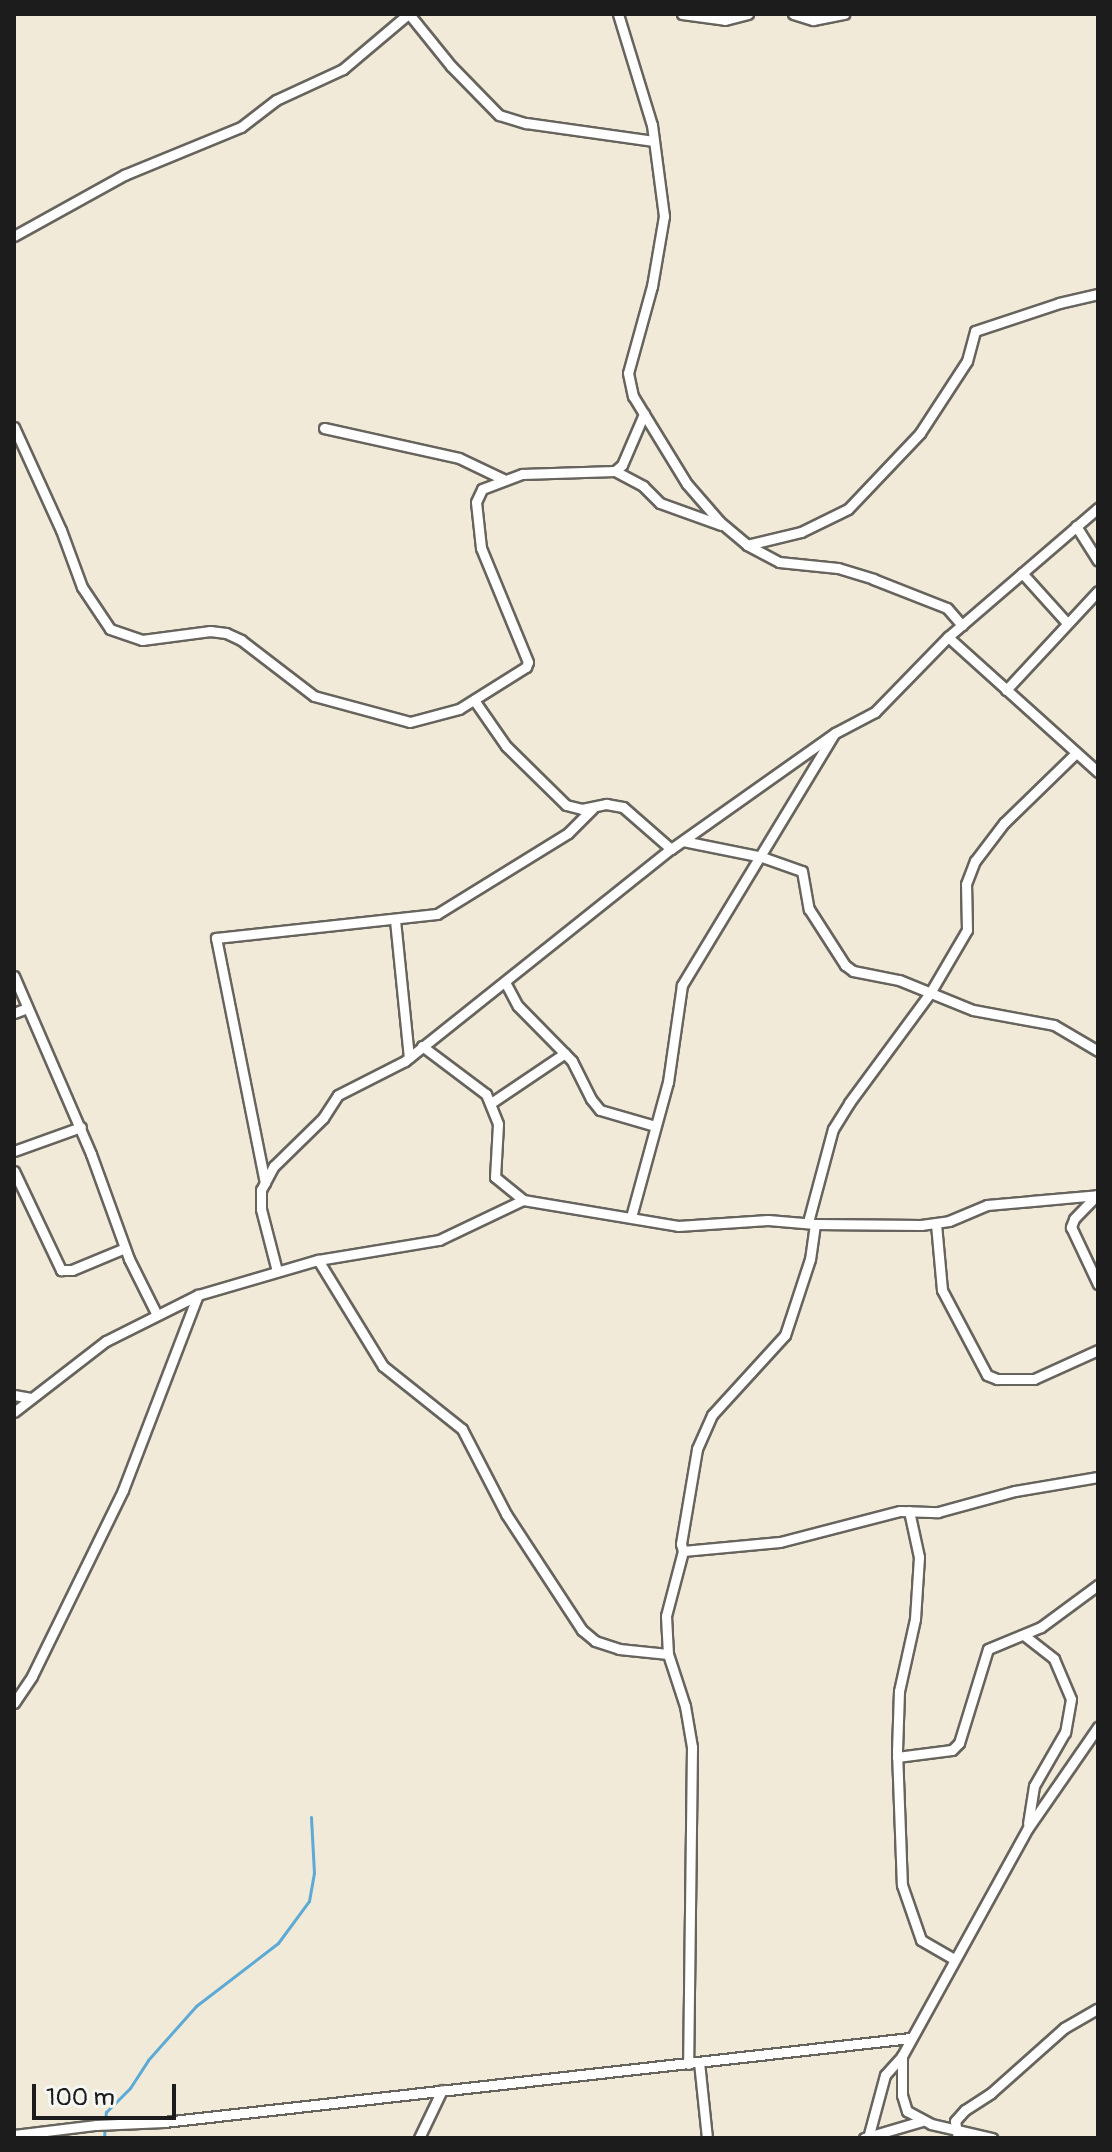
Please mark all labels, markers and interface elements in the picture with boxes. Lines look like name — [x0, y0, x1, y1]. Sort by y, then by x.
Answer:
scale bar — [36, 2068, 180, 2118]
text: 100 m — [46, 2083, 115, 2112]

